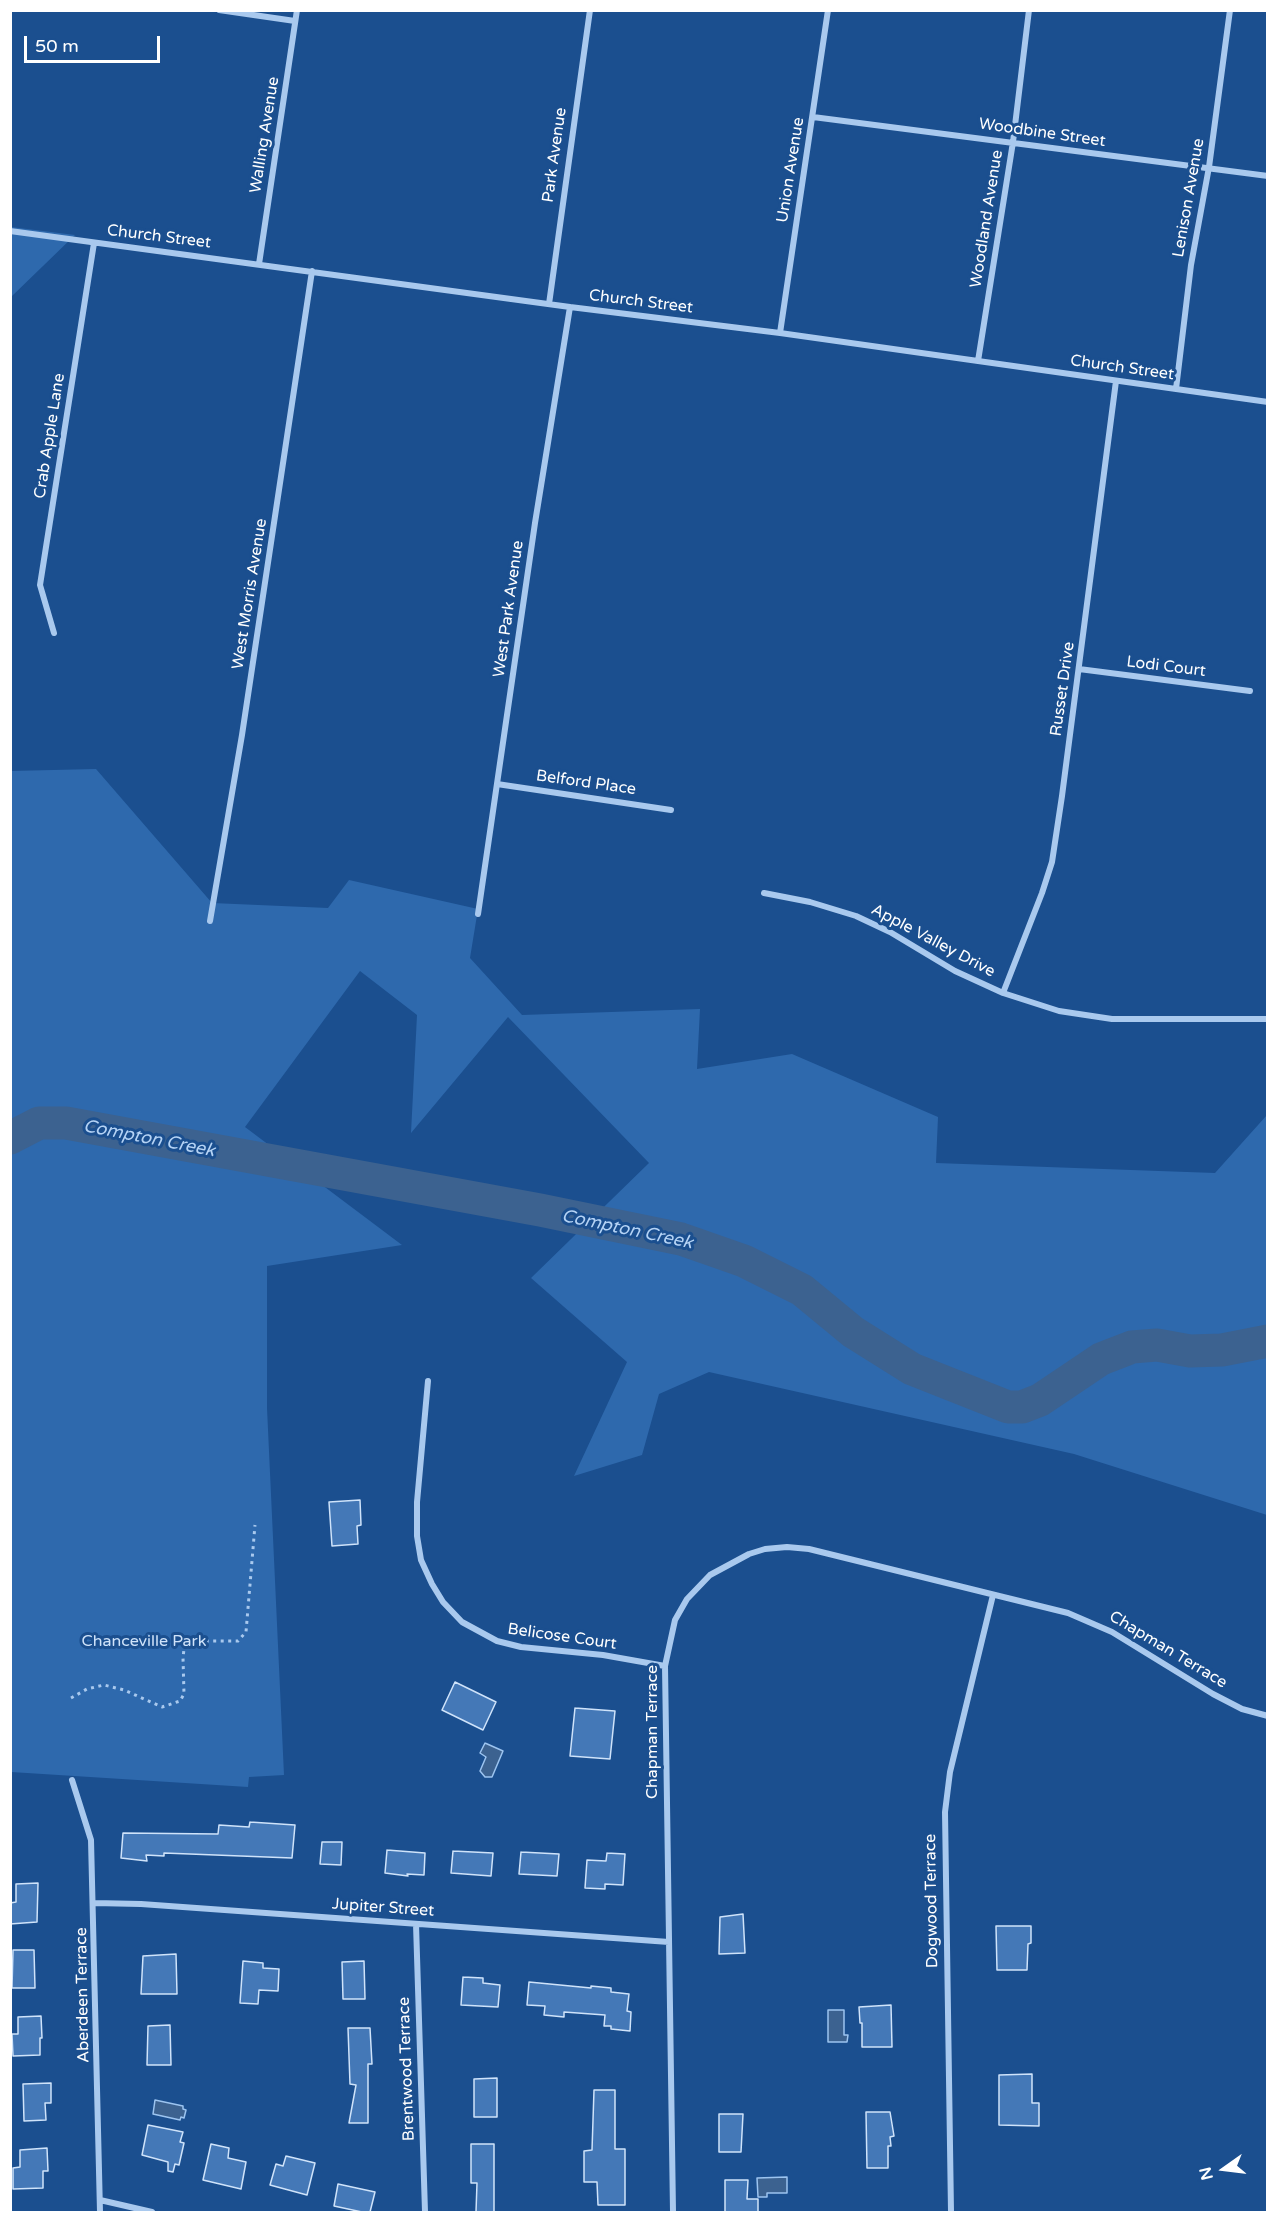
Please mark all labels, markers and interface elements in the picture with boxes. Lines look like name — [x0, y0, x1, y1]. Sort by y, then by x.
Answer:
scale bar — [27, 24, 164, 62]
text: 50 m — [35, 35, 79, 57]
street label: Walling Avenue — [246, 75, 284, 195]
street label: Park Avenue — [539, 106, 571, 204]
street label: Woodbine Street — [977, 115, 1107, 151]
street label: Union Avenue — [773, 116, 809, 224]
street label: Lenison Avenue — [1169, 137, 1209, 259]
street label: Woodland Avenue — [967, 149, 1007, 289]
street label: Church Street — [106, 221, 212, 253]
street label: Church Street — [588, 286, 694, 318]
street label: Church Street — [1069, 351, 1175, 385]
street label: Crab Apple Lane — [31, 372, 69, 500]
street label: West Morris Avenue — [229, 517, 271, 671]
street label: West Park Avenue — [490, 539, 528, 679]
street label: Russet Drive — [1047, 641, 1079, 737]
street label: Lodi Court — [1125, 653, 1207, 681]
street label: Belford Place — [535, 766, 637, 800]
street label: Apple Valley Drive — [868, 900, 998, 982]
water label: Compton Creek — [81, 1116, 217, 1162]
water label: Compton Creek — [559, 1206, 695, 1254]
street label: Chapman Terrace — [1106, 1607, 1230, 1693]
street label: Belicose Court — [506, 1620, 618, 1654]
park label: Chanceville Park — [82, 1632, 206, 1652]
street label: Chapman Terrace — [643, 1665, 663, 1799]
street label: Dogwood Terrace — [921, 1834, 943, 1968]
street label: Jupiter Street — [331, 1895, 435, 1921]
street label: Aberdeen Terrace — [72, 1927, 94, 2063]
street label: Brentwood Terrace — [395, 1997, 419, 2141]
north arrow — [1194, 2139, 1254, 2199]
text: N — [1195, 2165, 1218, 2182]

